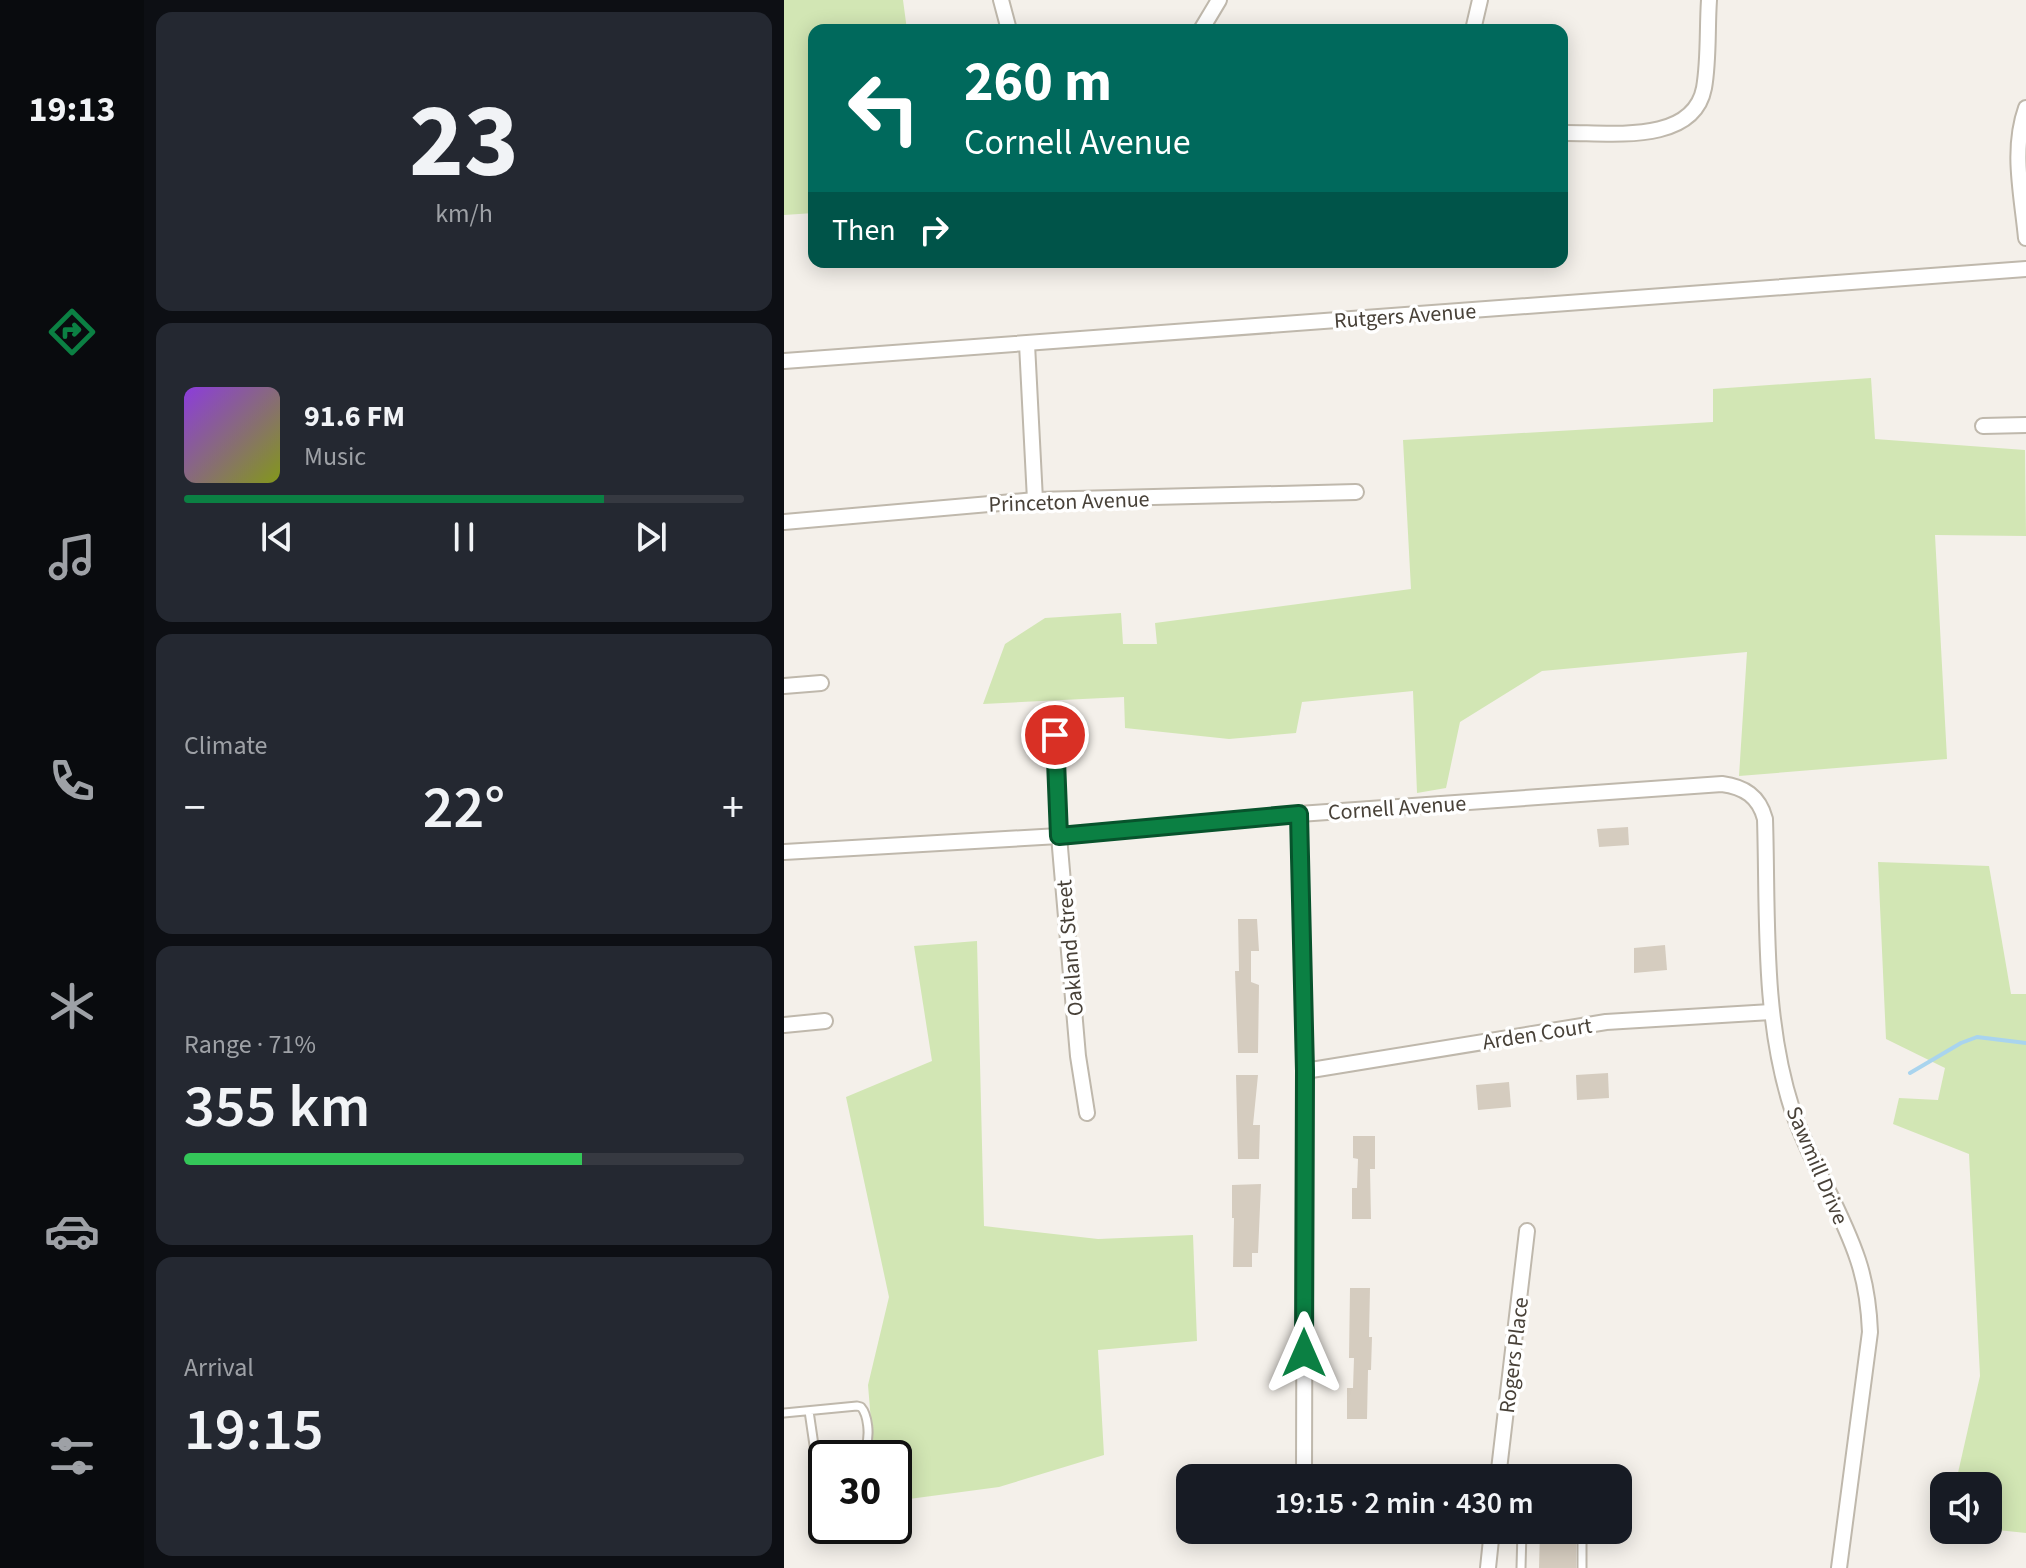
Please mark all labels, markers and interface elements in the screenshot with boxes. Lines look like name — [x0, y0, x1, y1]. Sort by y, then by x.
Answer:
text: 260 m — [964, 43, 1112, 122]
icon: left — [832, 56, 936, 160]
text: 23 — [409, 69, 519, 217]
text: 19:13 — [29, 84, 115, 135]
text: Cornell Avenue — [964, 117, 1191, 168]
text: km/h — [435, 195, 493, 232]
icon: right — [912, 208, 956, 252]
text: Then — [832, 209, 896, 252]
street label: Rutgers Avenue — [1333, 295, 1477, 337]
icon: directions — [44, 304, 100, 360]
text: 91.6 FM — [304, 395, 405, 438]
text: Music — [304, 438, 366, 475]
street label: Princeton Avenue — [988, 483, 1150, 521]
icon: previous — [255, 515, 299, 559]
icon: pause — [442, 515, 486, 559]
icon: next — [629, 515, 673, 559]
icon: music — [44, 529, 100, 585]
pin — [1021, 701, 1089, 769]
icon: arrive — [1033, 713, 1077, 757]
text: Climate — [184, 727, 268, 764]
icon: phone — [44, 753, 100, 809]
text: 22° — [423, 766, 505, 851]
text: − — [184, 777, 206, 840]
text: + — [722, 777, 744, 840]
street label: Cornell Avenue — [1327, 787, 1467, 829]
street label: Oakland Street — [1048, 878, 1092, 1018]
icon: climate — [44, 978, 100, 1034]
street label: Arden Court — [1480, 1009, 1595, 1058]
text: Range · 71% — [184, 1026, 316, 1063]
text: 355 km — [184, 1065, 370, 1150]
street label: Sawmill Drive — [1778, 1101, 1856, 1230]
icon: car — [44, 1203, 100, 1259]
street label: Rogers Place — [1491, 1295, 1537, 1415]
position arrow — [1262, 1311, 1346, 1395]
text: Arrival — [184, 1349, 254, 1386]
text: 19:15 — [184, 1388, 324, 1473]
icon: filters — [44, 1428, 100, 1484]
speed limit sign: 30 — [808, 1440, 912, 1544]
map controls — [1930, 1472, 2002, 1544]
button: sound — [1930, 1472, 2002, 1544]
text: 19:15 · 2 min · 430 m — [1274, 1482, 1534, 1525]

